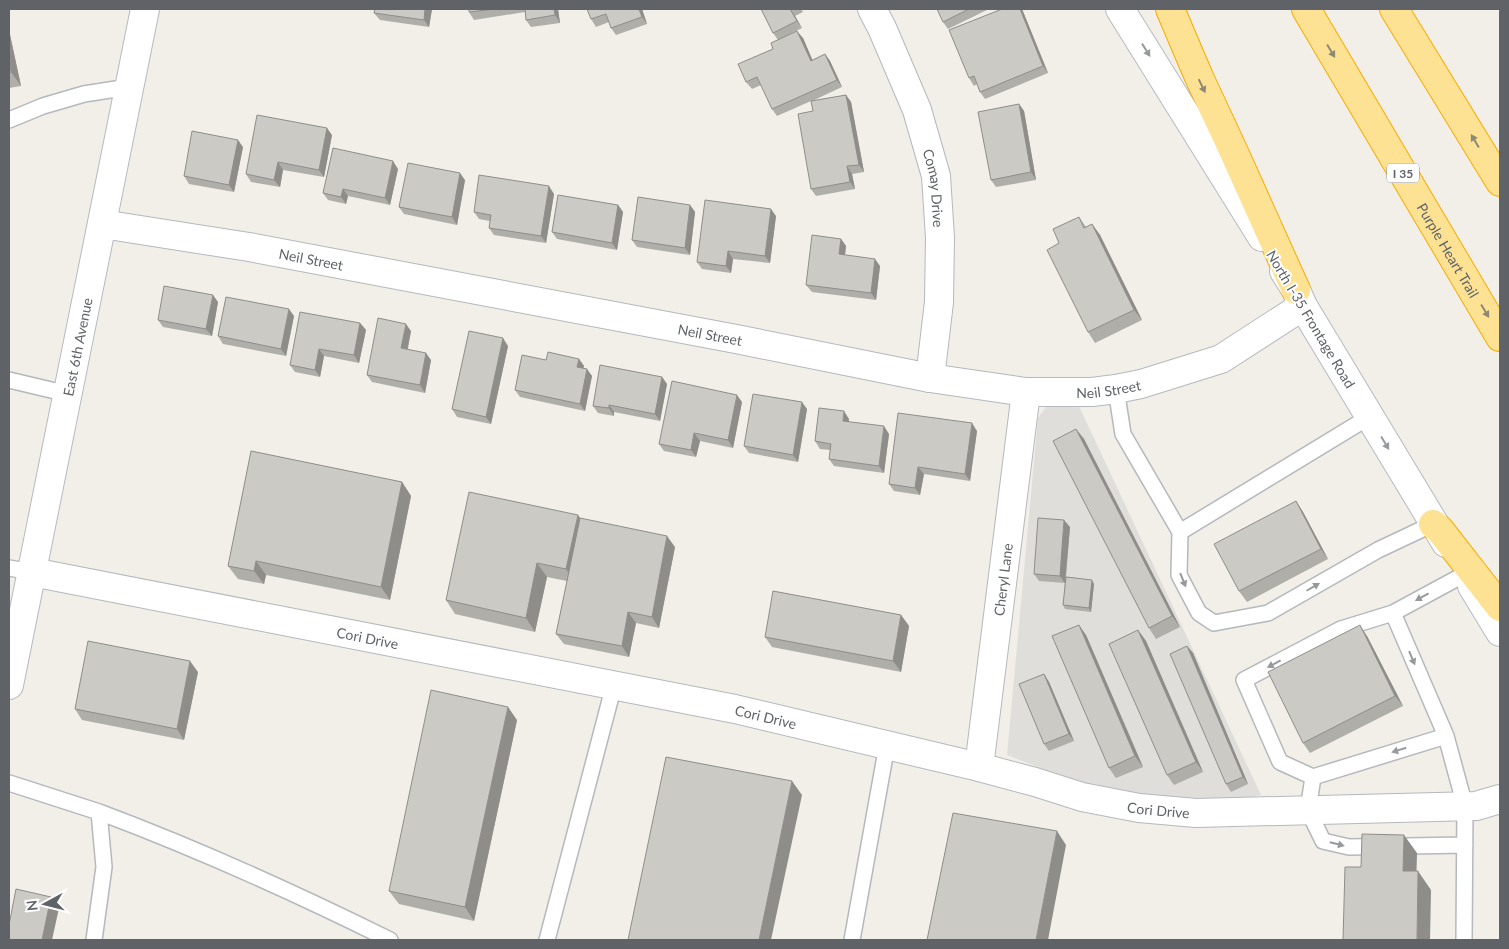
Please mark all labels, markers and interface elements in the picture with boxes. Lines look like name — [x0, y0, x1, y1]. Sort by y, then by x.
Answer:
one-way arrow — [1141, 44, 1151, 57]
one-way arrow — [1327, 44, 1336, 57]
one-way arrow — [1199, 79, 1207, 93]
one-way arrow — [1470, 134, 1479, 147]
street label: Comay Drive — [920, 147, 948, 228]
road number: I 35 — [1387, 164, 1419, 182]
street label: Purple Heart Trail — [1414, 200, 1483, 300]
street label: Neil Street — [278, 244, 345, 273]
street label: North I-35 Frontage Road — [1263, 247, 1359, 391]
street label: East 6th Avenue — [59, 296, 95, 398]
one-way arrow — [1480, 305, 1489, 318]
street label: Neil Street — [677, 320, 744, 349]
street label: Neil Street — [1076, 376, 1142, 401]
one-way arrow — [1380, 437, 1389, 450]
street label: Cheryl Lane — [990, 542, 1015, 617]
one-way arrow — [1179, 573, 1187, 587]
one-way arrow — [1306, 583, 1320, 592]
one-way arrow — [1415, 593, 1428, 602]
street label: Cori Drive — [335, 623, 400, 652]
one-way arrow — [1408, 651, 1416, 666]
one-way arrow — [1267, 660, 1281, 668]
street label: Cori Drive — [733, 701, 798, 732]
one-way arrow — [1391, 747, 1406, 755]
street label: Cori Drive — [1126, 797, 1190, 821]
one-way arrow — [1330, 840, 1345, 848]
north arrow — [20, 879, 70, 929]
text: N — [23, 899, 41, 912]

